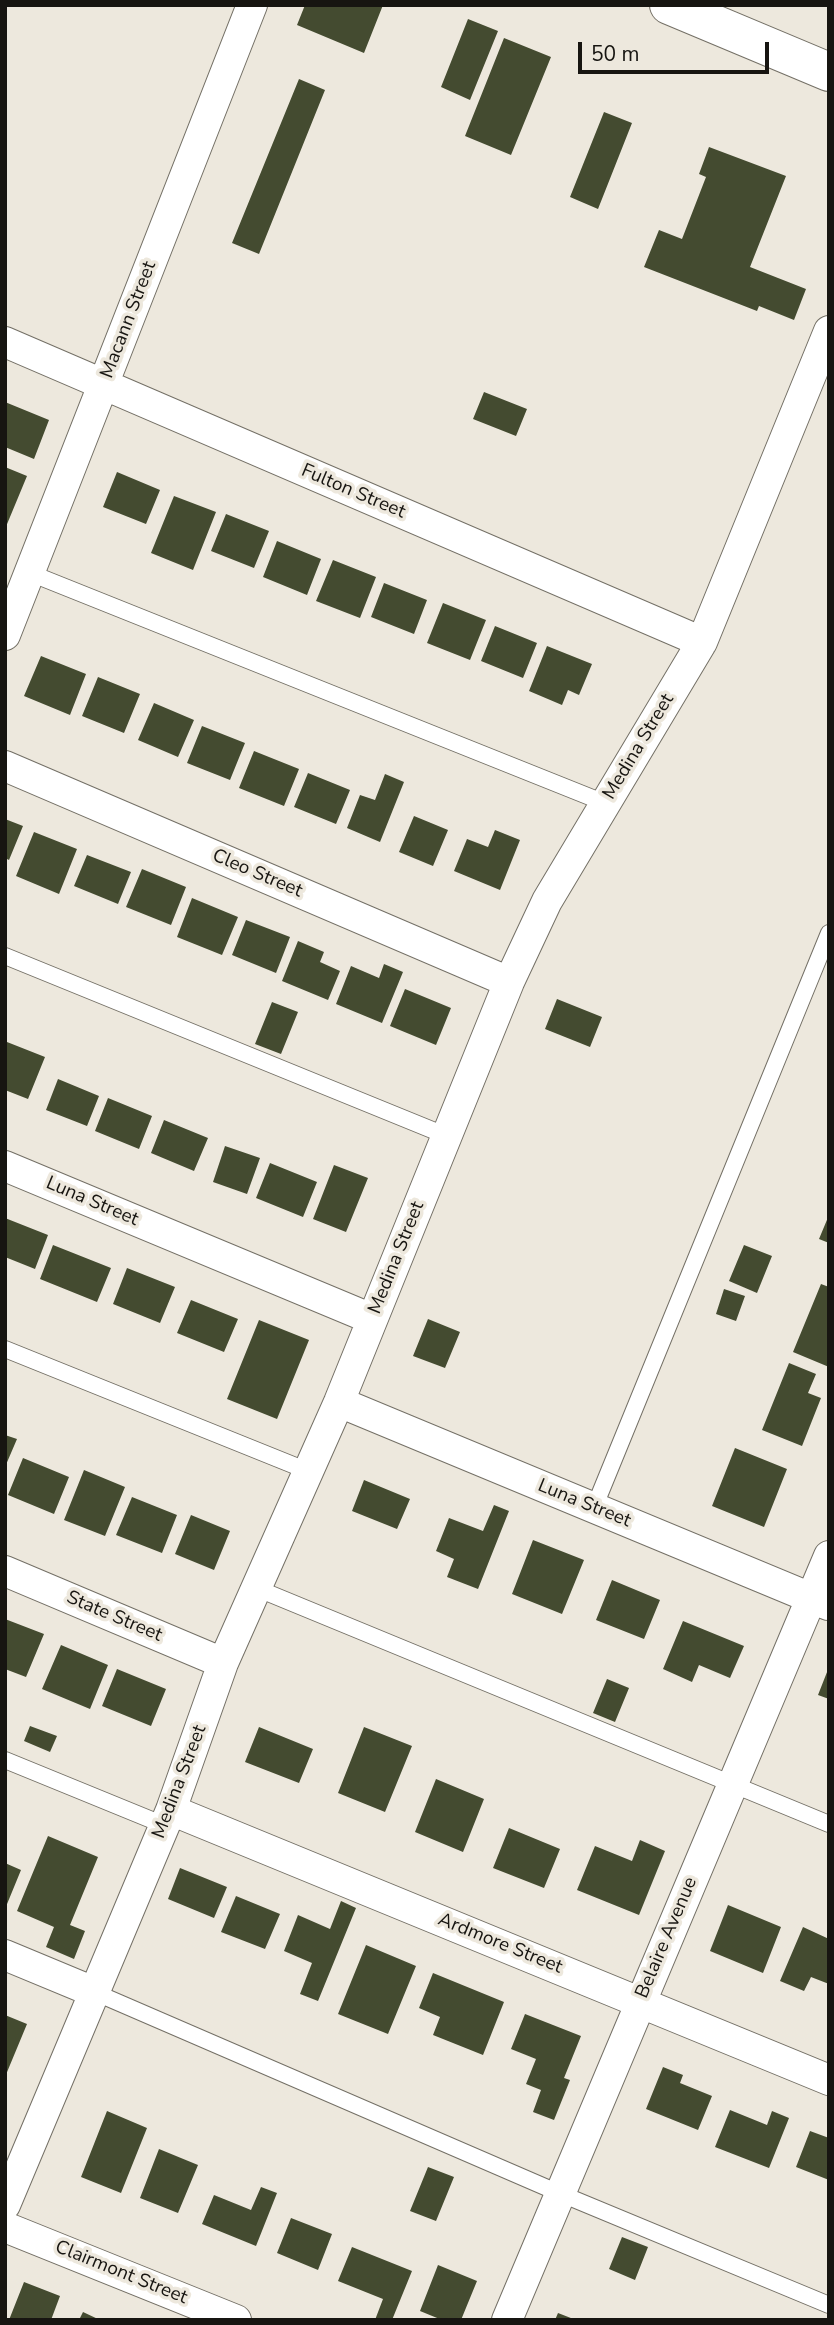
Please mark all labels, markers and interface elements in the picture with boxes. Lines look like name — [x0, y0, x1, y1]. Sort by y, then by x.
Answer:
scale bar — [582, 28, 773, 72]
text: 50 m — [591, 40, 640, 68]
street label: Macann Street — [96, 258, 162, 382]
street label: Fulton Street — [297, 460, 409, 524]
street label: Medina Street — [598, 690, 680, 804]
street label: Cleo Street — [208, 845, 306, 903]
street label: Luna Street — [42, 1172, 142, 1232]
street label: Medina Street — [364, 1198, 430, 1318]
street label: Luna Street — [534, 1475, 634, 1533]
street label: State Street — [63, 1587, 165, 1647]
street label: Medina Street — [148, 1722, 212, 1842]
street label: Belaire Avenue — [631, 1874, 703, 2002]
street label: Ardmore Street — [435, 1909, 565, 1979]
street label: Clairmont Street — [52, 2236, 190, 2310]

